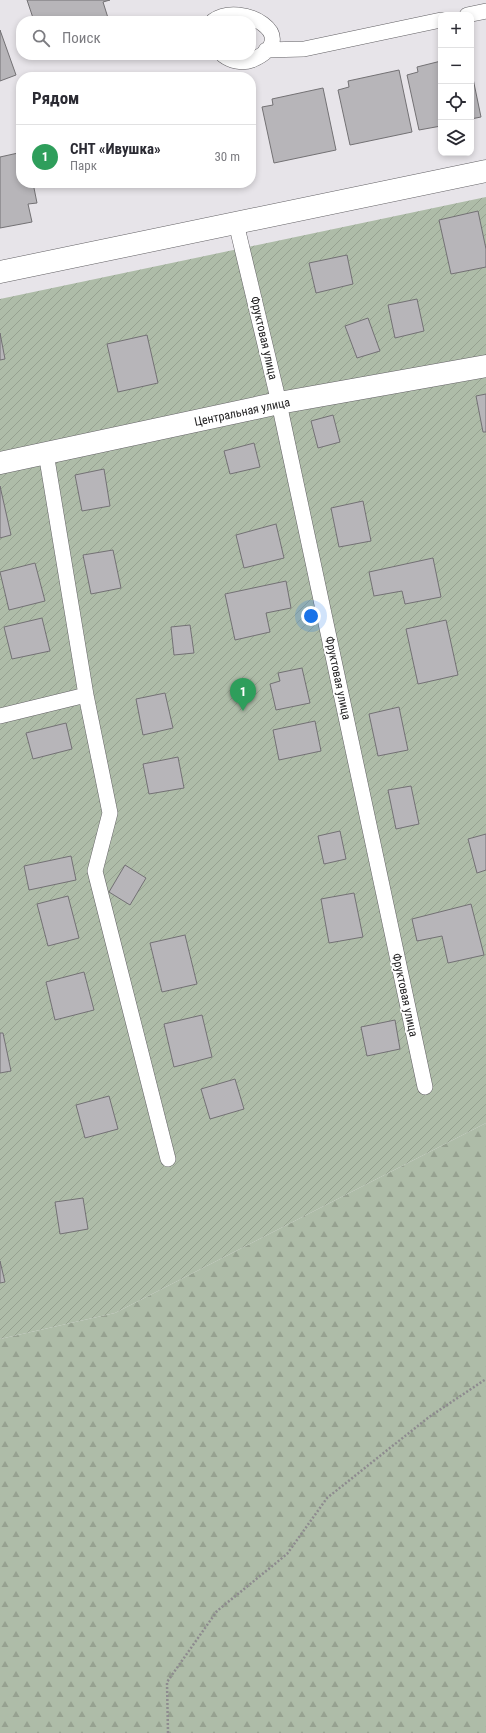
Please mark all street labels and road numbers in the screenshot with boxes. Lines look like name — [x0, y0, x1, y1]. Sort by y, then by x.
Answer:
street label: Фруктовая улица — [248, 295, 280, 381]
street label: Центральная улица — [193, 395, 291, 429]
street label: Фруктовая улица — [322, 635, 354, 721]
street label: Фруктовая улица — [389, 952, 421, 1038]

